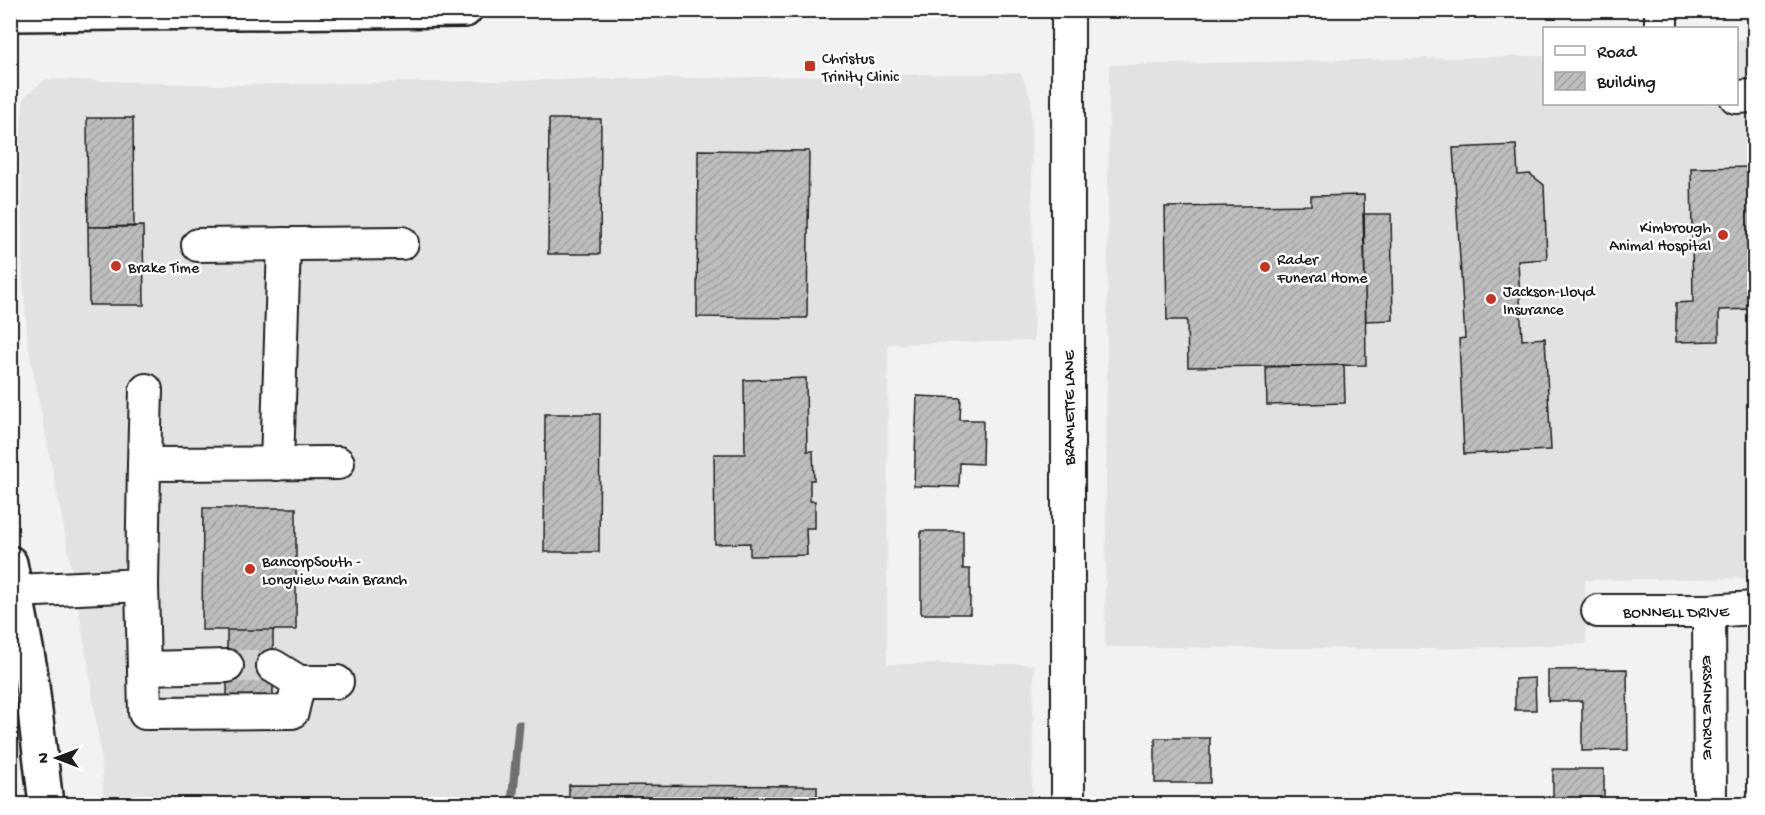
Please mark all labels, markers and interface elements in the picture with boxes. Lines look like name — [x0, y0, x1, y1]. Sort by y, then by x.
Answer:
legend — [1543, 27, 1738, 105]
text: Road — [1597, 43, 1638, 64]
place label: Christus Trinity Clinic — [821, 51, 899, 88]
marker: Christus Trinity Clinic — [803, 59, 817, 73]
text: Building — [1596, 73, 1656, 94]
place label: Kimbrough Animal Hospital — [1609, 220, 1711, 257]
marker: Kimbrough Animal Hospital — [1716, 228, 1730, 242]
place label: Rader Funeral Home — [1276, 252, 1368, 289]
marker: Brake Time — [109, 259, 123, 273]
place label: Brake Time — [127, 260, 200, 279]
marker: Rader Funeral Home — [1258, 260, 1272, 274]
place label: Jackson-Lloyd Insurance — [1503, 284, 1596, 321]
marker: Jackson-Lloyd Insurance — [1484, 292, 1498, 306]
street label: BRAMLETTE LANE — [1062, 350, 1081, 466]
place label: BancorpSouth - Longview Main Branch — [261, 554, 407, 591]
marker: BancorpSouth - Longview Main Branch — [243, 562, 257, 576]
street label: BONNELL DRIVE — [1622, 604, 1731, 624]
street label: ERSKINE DRIVE — [1696, 655, 1716, 760]
north arrow — [27, 728, 87, 788]
text: N — [36, 752, 55, 763]

